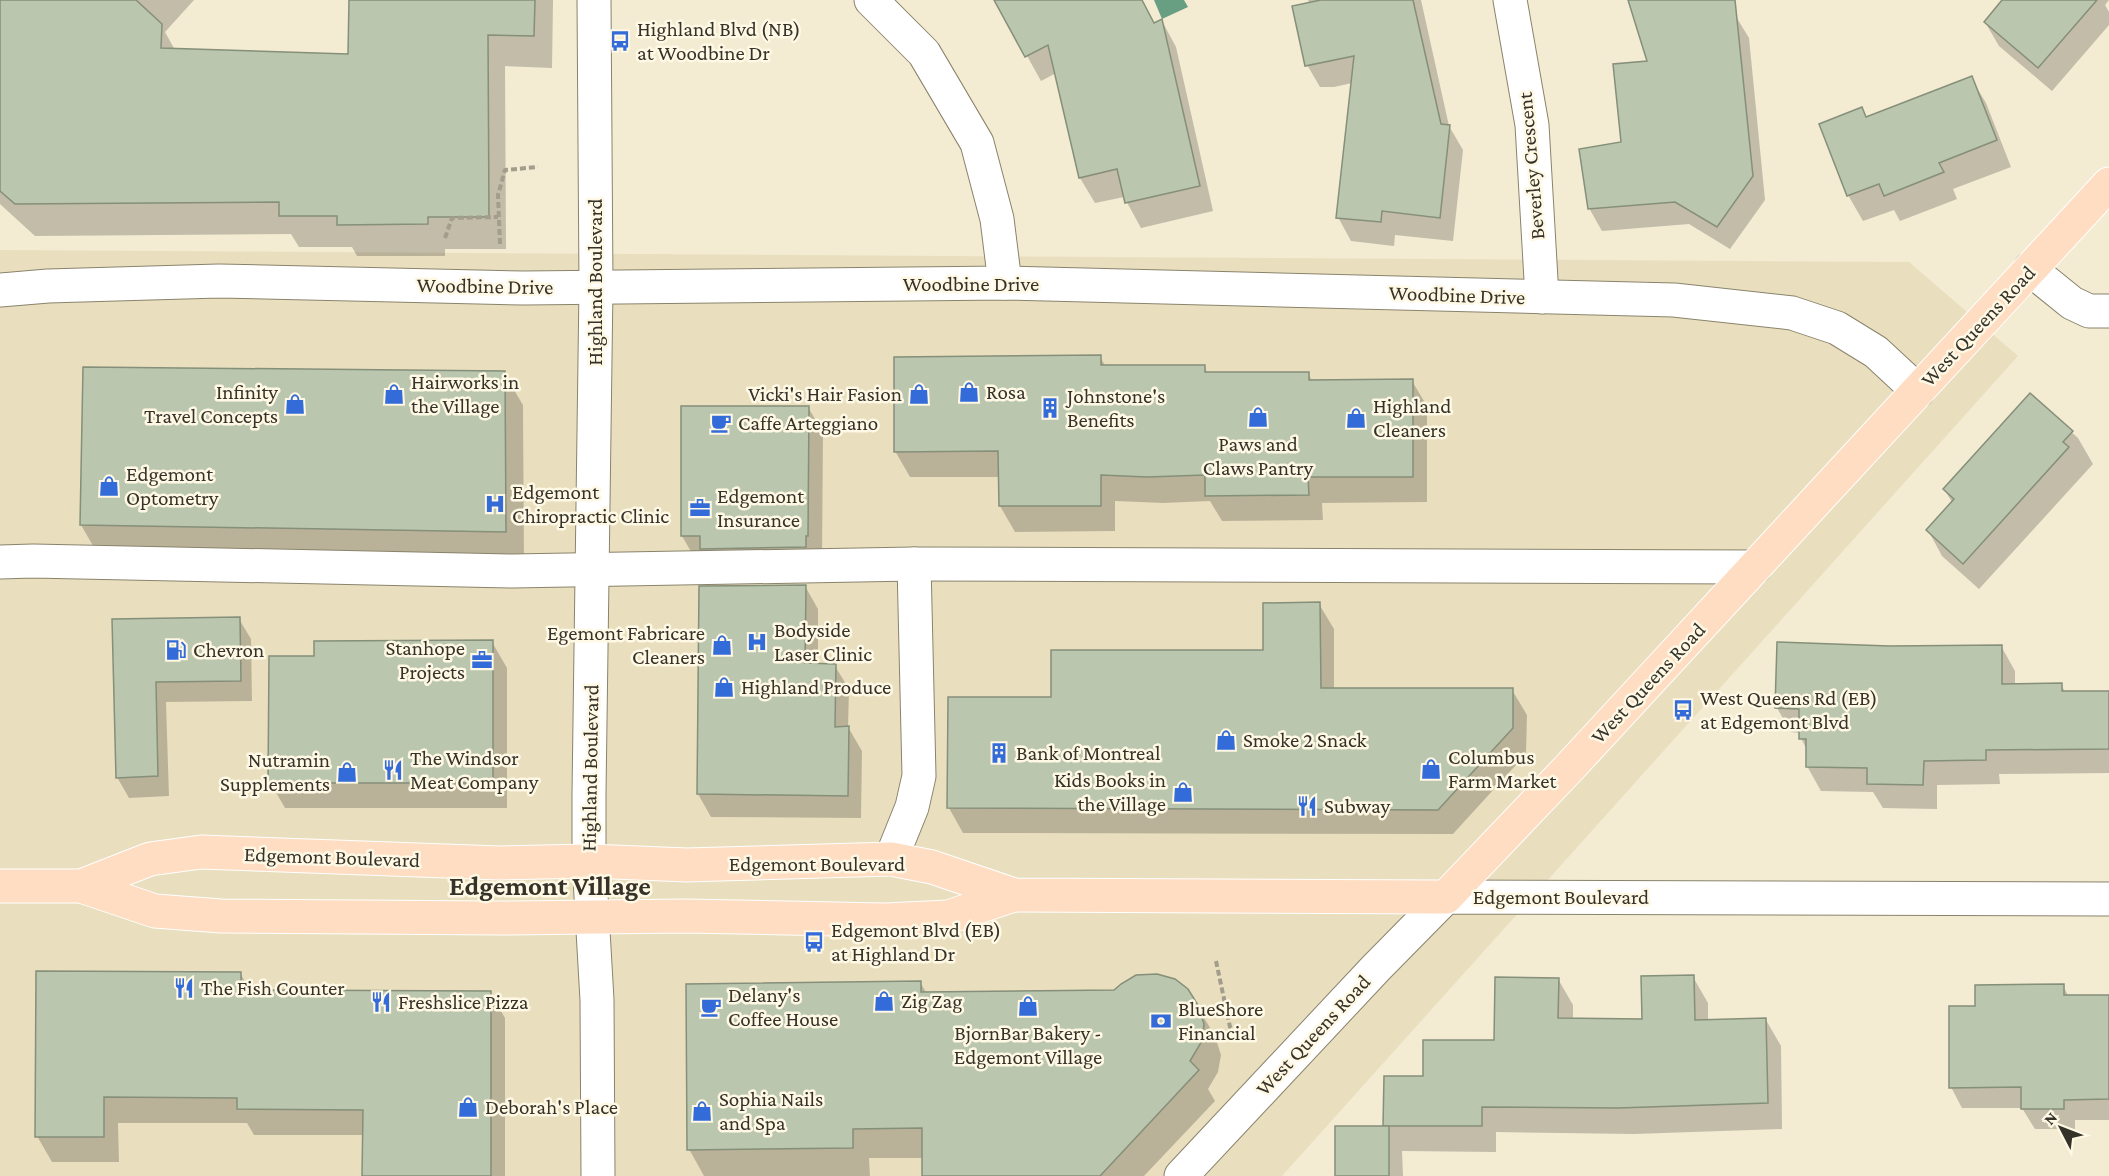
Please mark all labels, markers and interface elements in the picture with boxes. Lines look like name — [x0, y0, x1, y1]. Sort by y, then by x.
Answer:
place label: Highland Blvd (NB) at Woodbine Dr — [637, 17, 801, 65]
bus stop icon: Highland Blvd (NB) at Woodbine Dr — [608, 29, 632, 53]
street label: Beverley Crescent — [1513, 90, 1549, 241]
street label: Highland Boulevard — [583, 198, 607, 366]
street label: West Queens Road — [1916, 261, 2040, 391]
street label: Woodbine Drive — [903, 272, 1039, 296]
street label: Woodbine Drive — [416, 273, 554, 299]
street label: Woodbine Drive — [1388, 281, 1526, 309]
place label: Hairworks in the Village — [411, 370, 519, 418]
place label: Infinity Travel Concepts — [144, 380, 278, 428]
shop icon: Rosa — [957, 380, 981, 404]
place label: Rosa — [986, 380, 1026, 404]
shop icon: Hairworks in the Village — [382, 382, 406, 406]
place label: Vicki's Hair Fasion — [748, 382, 902, 406]
shop icon: Vicki's Hair Fasion — [907, 382, 931, 406]
place label: Johnstone's Benefits — [1065, 384, 1165, 432]
shop icon: Infinity Travel Concepts — [283, 392, 307, 416]
place label: Highland Cleaners — [1373, 394, 1451, 442]
building icon: Johnstone's Benefits — [1038, 396, 1062, 420]
shop icon: Paws and Claws Pantry — [1246, 405, 1270, 429]
shop icon: Highland Cleaners — [1344, 406, 1368, 430]
cafe icon: Caffe Arteggiano — [709, 411, 733, 435]
place label: Caffe Arteggiano — [738, 411, 878, 435]
place label: Paws and Claws Pantry — [1203, 432, 1314, 480]
place label: Edgemont Optometry — [126, 462, 219, 510]
shop icon: Edgemont Optometry — [97, 474, 121, 498]
place label: Edgemont Chiropractic Clinic — [512, 480, 669, 528]
place label: Edgemont Insurance — [717, 484, 805, 532]
hospital icon: Edgemont Chiropractic Clinic — [483, 492, 507, 516]
office icon: Edgemont Insurance — [688, 496, 712, 520]
place label: Bodyside Laser Clinic — [774, 618, 872, 666]
street label: West Queens Road — [1586, 618, 1710, 748]
place label: Egemont Fabricare Cleaners — [547, 621, 705, 669]
hospital icon: Bodyside Laser Clinic — [745, 630, 769, 654]
shop icon: Egemont Fabricare Cleaners — [710, 633, 734, 657]
place label: Stanhope Projects — [385, 636, 465, 684]
fuel station icon: Chevron — [164, 638, 188, 662]
place label: Chevron — [193, 638, 264, 662]
office icon: Stanhope Projects — [470, 648, 494, 672]
shop icon: Highland Produce — [712, 675, 736, 699]
place label: Highland Produce — [741, 675, 891, 699]
street label: Highland Boulevard — [577, 684, 603, 852]
place label: West Queens Rd (EB) at Edgemont Blvd — [1700, 686, 1878, 734]
bus stop icon: West Queens Rd (EB) at Edgemont Blvd — [1671, 698, 1695, 722]
shop icon: Smoke 2 Snack — [1214, 728, 1238, 752]
place label: Smoke 2 Snack — [1243, 728, 1367, 752]
building icon: Bank of Montreal — [987, 741, 1011, 765]
place label: Bank of Montreal — [1016, 741, 1161, 765]
place label: Columbus Farm Market — [1448, 745, 1557, 793]
place label: The Windsor Meat Company — [410, 746, 539, 794]
place label: Nutramin Supplements — [220, 748, 330, 796]
shop icon: Columbus Farm Market — [1419, 757, 1443, 781]
restaurant icon: The Windsor Meat Company — [381, 758, 405, 782]
shop icon: Nutramin Supplements — [335, 760, 359, 784]
place label: Kids Books in the Village — [1054, 768, 1166, 816]
shop icon: Kids Books in the Village — [1171, 780, 1195, 804]
restaurant icon: Subway — [1295, 794, 1319, 818]
place label: Subway — [1324, 794, 1391, 818]
street label: Edgemont Boulevard — [244, 842, 420, 872]
street label: Edgemont Boulevard — [729, 852, 905, 876]
district label: Edgemont Village — [449, 871, 651, 901]
street label: Edgemont Boulevard — [1473, 885, 1649, 909]
place label: Edgemont Blvd (EB) at Highland Dr — [831, 918, 1001, 966]
bus stop icon: Edgemont Blvd (EB) at Highland Dr — [802, 930, 826, 954]
street label: West Queens Road — [1251, 970, 1375, 1100]
restaurant icon: The Fish Counter — [172, 976, 196, 1000]
place label: The Fish Counter — [201, 976, 345, 1000]
place label: Delany's Coffee House — [728, 983, 838, 1031]
shop icon: Zig Zag — [872, 989, 896, 1013]
place label: Zig Zag — [901, 989, 962, 1013]
restaurant icon: Freshslice Pizza — [369, 990, 393, 1014]
place label: Freshslice Pizza — [398, 990, 529, 1014]
shop icon: BjornBar Bakery - Edgemont Village — [1016, 994, 1040, 1018]
cafe icon: Delany's Coffee House — [699, 995, 723, 1019]
place label: BlueShore Financial — [1178, 997, 1263, 1045]
bank icon: BlueShore Financial — [1149, 1009, 1173, 1033]
place label: BjornBar Bakery - Edgemont Village — [954, 1021, 1102, 1069]
place label: Sophia Nails and Spa — [719, 1087, 823, 1135]
shop icon: Deborah's Place — [456, 1095, 480, 1119]
place label: Deborah's Place — [485, 1095, 618, 1119]
north arrow — [2031, 1098, 2091, 1158]
shop icon: Sophia Nails and Spa — [690, 1099, 714, 1123]
text: N — [2040, 1108, 2060, 1128]

